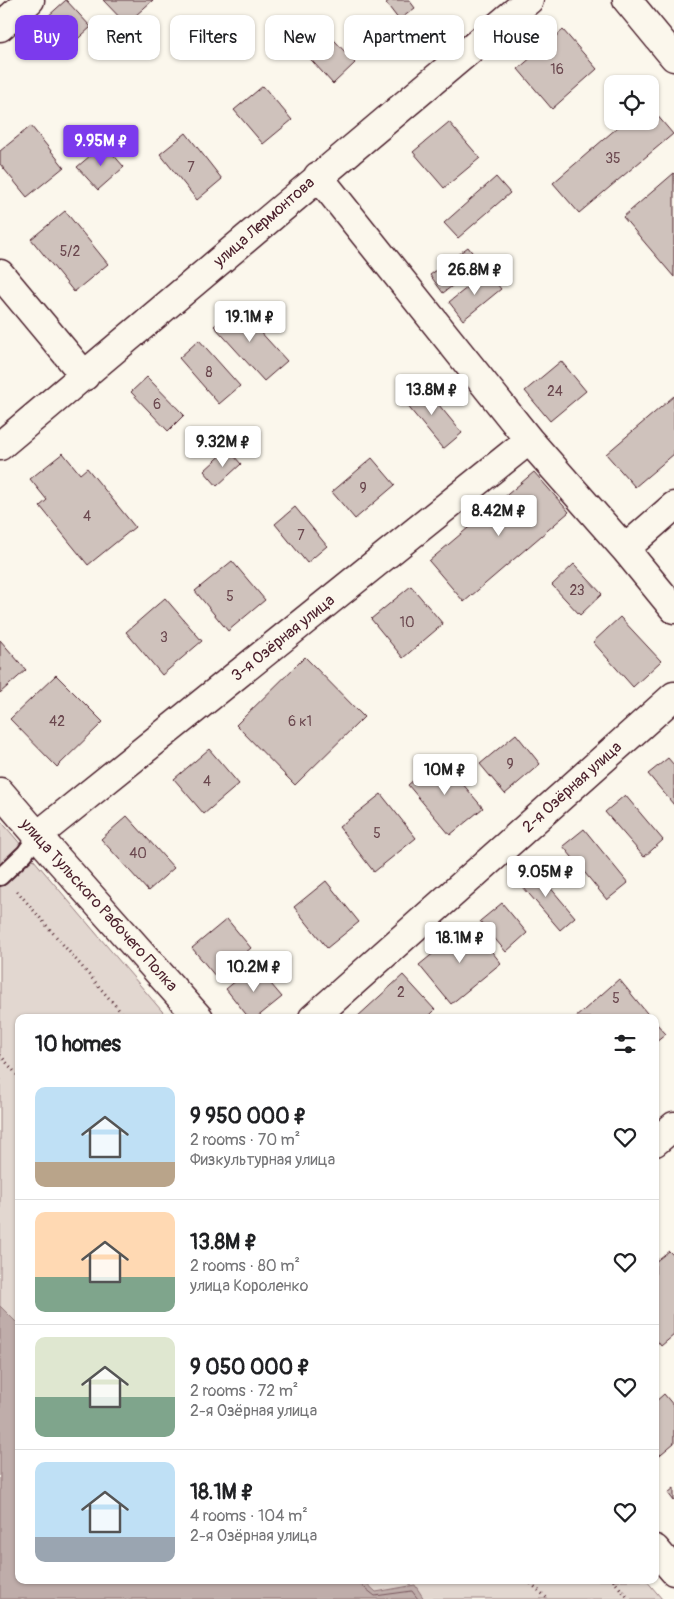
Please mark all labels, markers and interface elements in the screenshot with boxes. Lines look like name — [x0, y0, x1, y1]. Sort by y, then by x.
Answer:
chip: Buy — [15, 15, 78, 60]
chip: Rent — [88, 15, 160, 60]
chip: Filters — [170, 15, 255, 60]
chip: New — [265, 15, 334, 60]
chip: Apartment — [344, 15, 464, 60]
chip: House — [474, 15, 557, 60]
house number: 16 — [550, 61, 564, 78]
map controls — [604, 75, 659, 130]
button: locate — [604, 75, 659, 130]
pin: 9.95M ₽ — [55, 124, 147, 167]
text: 9.95M ₽ — [74, 131, 128, 151]
house number: 35 — [605, 150, 621, 167]
house number: 7 — [187, 159, 195, 176]
street label: улица Лермонтова — [209, 173, 319, 272]
house number: 5/2 — [60, 243, 80, 260]
pin: 26.8M ₽ — [429, 254, 521, 296]
text: 26.8M ₽ — [448, 260, 502, 280]
pin: 19.1M ₽ — [204, 300, 296, 343]
text: 19.1M ₽ — [226, 307, 274, 327]
house number: 8 — [205, 364, 213, 381]
pin: 13.8M ₽ — [386, 374, 478, 416]
text: 13.8M ₽ — [406, 380, 458, 400]
house number: 24 — [547, 383, 563, 400]
house number: 6 — [153, 396, 161, 413]
pin: 9.32M ₽ — [177, 426, 269, 468]
text: 9.32M ₽ — [196, 432, 250, 452]
house number: 9 — [359, 480, 367, 497]
pin: 8.42M ₽ — [453, 494, 545, 537]
text: 8.42M ₽ — [472, 501, 526, 521]
house number: 4 — [83, 508, 91, 525]
house number: 7 — [297, 527, 305, 544]
house number: 23 — [569, 582, 585, 599]
house number: 5 — [226, 588, 234, 605]
street label: 3-я Озёрная улица — [227, 590, 339, 686]
house number: 10 — [399, 614, 415, 631]
house number: 3 — [160, 629, 168, 646]
house number: 42 — [49, 713, 65, 730]
house number: 6 к1 — [288, 713, 312, 730]
street label: 2-я Озёрная улица — [518, 737, 626, 837]
pin: 10M ₽ — [410, 754, 480, 796]
house number: 9 — [506, 756, 514, 773]
text: 10M ₽ — [424, 760, 466, 780]
house number: 4 — [203, 773, 211, 790]
street label: улица Тульского Рабочего Полка — [15, 814, 182, 996]
house number: 5 — [373, 825, 381, 842]
house number: 40 — [129, 845, 147, 862]
pin: 9.05M ₽ — [500, 856, 592, 898]
text: 9.05M ₽ — [518, 862, 574, 882]
pin: 18.1M ₽ — [414, 922, 506, 964]
text: 18.1M ₽ — [436, 928, 484, 948]
pin: 10.2M ₽ — [208, 950, 300, 993]
text: 10.2M ₽ — [227, 957, 281, 977]
house number: 2 — [397, 984, 405, 1001]
house number: 5 — [612, 990, 620, 1007]
icon: filters — [611, 1030, 639, 1058]
text: 10 homes — [35, 1031, 121, 1058]
text: 9 950 000 ₽ — [190, 1103, 307, 1130]
icon: home — [75, 1107, 135, 1167]
icon: heart — [611, 1123, 639, 1151]
text: 2 rooms · 70 m² — [190, 1130, 300, 1150]
text: Физкультурная улица — [190, 1150, 335, 1170]
text: 13.8M ₽ — [190, 1229, 257, 1256]
icon: home — [75, 1232, 135, 1292]
icon: heart — [611, 1248, 639, 1276]
text: 2 rooms · 80 m² — [190, 1256, 300, 1276]
text: улица Короленко — [190, 1276, 308, 1296]
text: 9 050 000 ₽ — [190, 1354, 310, 1381]
icon: home — [75, 1357, 135, 1417]
icon: heart — [611, 1373, 639, 1401]
text: 2 rooms · 72 m² — [190, 1381, 298, 1401]
text: 2-я Озёрная улица — [190, 1401, 317, 1421]
text: 18.1M ₽ — [190, 1479, 254, 1506]
icon: home — [75, 1482, 135, 1542]
icon: heart — [611, 1498, 639, 1526]
text: 4 rooms · 104 m² — [190, 1506, 308, 1526]
text: 2-я Озёрная улица — [190, 1526, 317, 1546]

